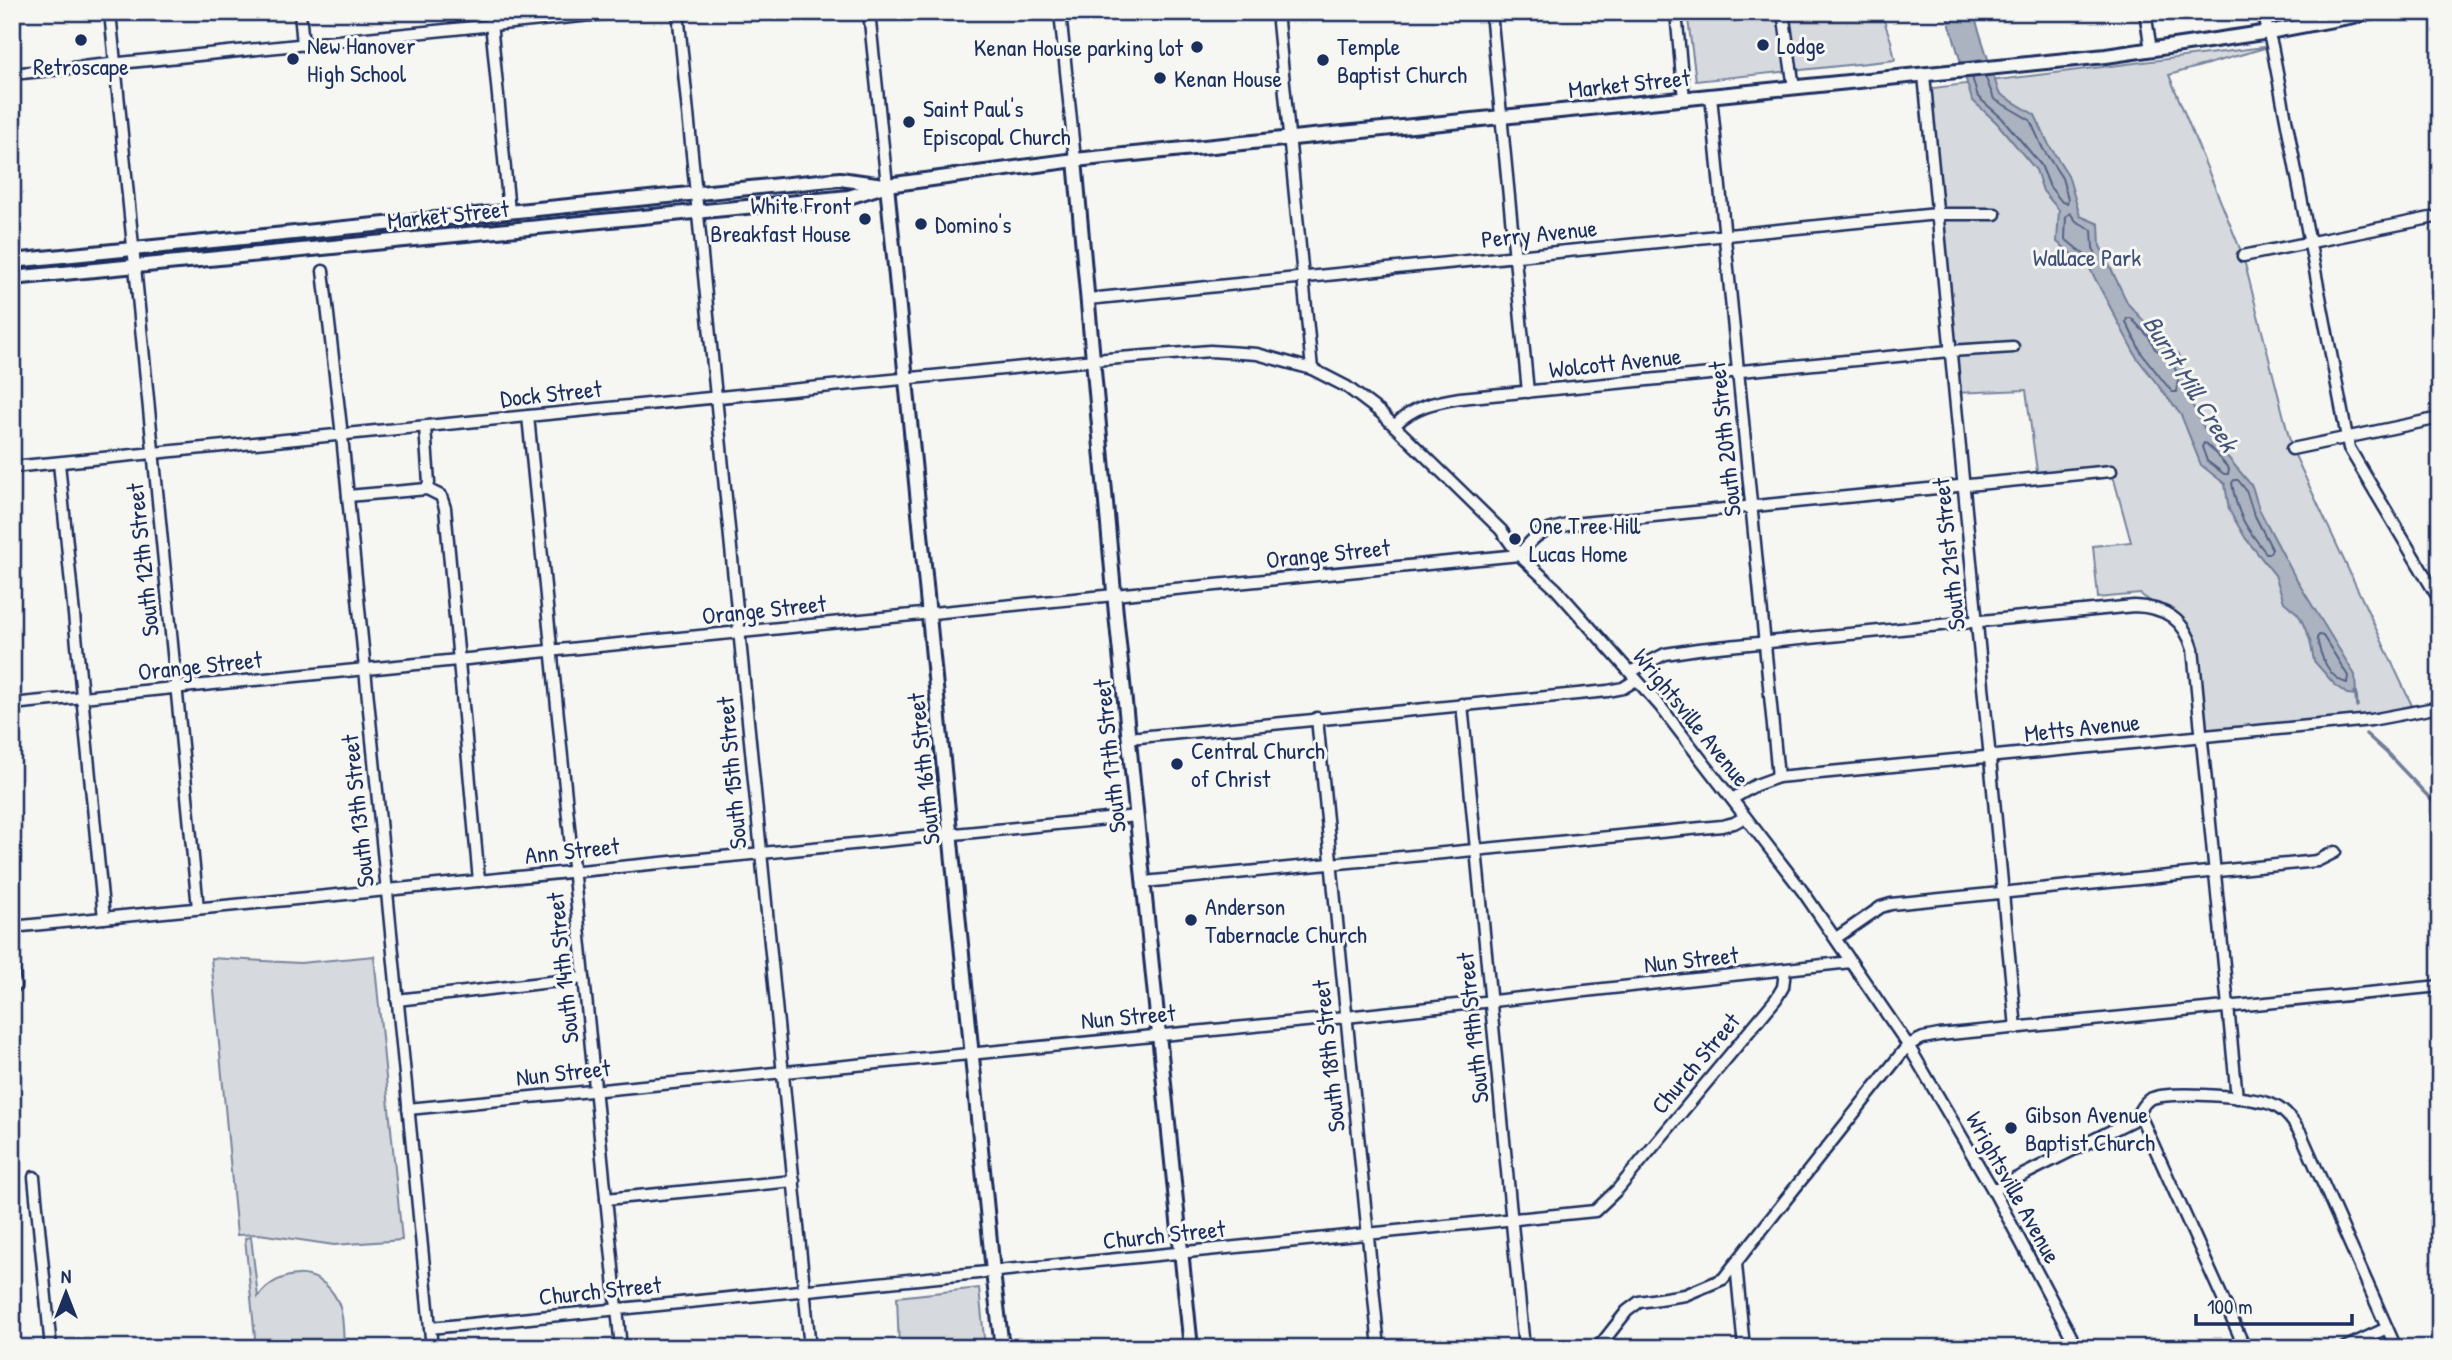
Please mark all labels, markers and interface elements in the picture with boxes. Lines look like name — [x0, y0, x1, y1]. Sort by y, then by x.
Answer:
place label: New Hanover High School — [307, 29, 416, 89]
place label: Lodge — [1777, 29, 1826, 61]
place label: Temple Baptist Church — [1337, 30, 1467, 90]
place label: Kenan House parking lot — [974, 31, 1184, 63]
marker: Retroscape — [73, 32, 89, 48]
marker: Lodge — [1755, 37, 1771, 53]
marker: Kenan House parking lot — [1189, 39, 1205, 55]
place label: Retroscape — [33, 50, 129, 82]
marker: New Hanover High School — [285, 51, 301, 67]
marker: Temple Baptist Church — [1315, 52, 1331, 68]
street label: Market Street — [1567, 61, 1692, 105]
place label: Kenan House — [1174, 62, 1282, 94]
marker: Kenan House — [1152, 70, 1168, 86]
place label: Saint Paul's Episcopal Church — [923, 92, 1071, 152]
marker: Saint Paul's Episcopal Church — [901, 114, 917, 130]
place label: White Front Breakfast House — [710, 189, 852, 249]
street label: Market Street — [386, 192, 511, 236]
place label: Domino's — [935, 208, 1011, 240]
marker: White Front Breakfast House — [857, 211, 873, 227]
street label: Perry Avenue — [1480, 211, 1599, 255]
marker: Domino's — [913, 216, 929, 232]
park label: Wallace Park — [2033, 241, 2141, 273]
water label: Burnt Mill Creek — [2135, 308, 2248, 460]
street label: Wolcott Avenue — [1547, 339, 1683, 385]
street label: South 20th Street — [1700, 359, 1748, 518]
street label: Dock Street — [499, 372, 604, 414]
street label: South 21st Street — [1924, 476, 1972, 632]
street label: South 12th Street — [118, 481, 166, 638]
place label: One Tree Hill Lucas Home — [1529, 509, 1641, 569]
street label: Orange Street — [1264, 531, 1392, 575]
marker: One Tree Hill Lucas Home — [1507, 531, 1523, 547]
street label: Orange Street — [700, 587, 828, 631]
street label: Wrightsville Avenue — [1626, 641, 1758, 793]
street label: Orange Street — [136, 643, 264, 687]
street label: South 17th Street — [1085, 677, 1133, 834]
street label: South 16th Street — [899, 691, 947, 846]
street label: South 15th Street — [708, 695, 754, 850]
street label: Metts Avenue — [2023, 705, 2142, 749]
street label: South 13th Street — [333, 732, 381, 889]
place label: Central Church of Christ — [1191, 734, 1325, 794]
marker: Central Church of Christ — [1169, 756, 1185, 772]
street label: Ann Street — [523, 829, 622, 871]
street label: South 14th Street — [538, 890, 586, 1045]
place label: Anderson Tabernacle Church — [1205, 890, 1367, 950]
marker: Anderson Tabernacle Church — [1183, 912, 1199, 928]
street label: Nun Street — [1642, 938, 1740, 980]
street label: South 19th Street — [1448, 950, 1496, 1105]
street label: South 18th Street — [1304, 978, 1352, 1134]
street label: Nun Street — [1079, 996, 1177, 1036]
street label: Church Street — [1643, 1005, 1747, 1120]
street label: Nun Street — [514, 1051, 612, 1093]
place label: Gibson Avenue Baptist Church — [2025, 1098, 2155, 1158]
street label: Wrightsville Avenue — [1959, 1105, 2069, 1269]
marker: Gibson Avenue Baptist Church — [2003, 1120, 2019, 1136]
street label: Church Street — [1101, 1212, 1228, 1256]
north arrow — [32, 1258, 102, 1328]
text: N — [61, 1263, 71, 1289]
street label: Church Street — [537, 1268, 664, 1312]
scale bar — [2196, 1283, 2352, 1327]
text: 100 m — [2207, 1292, 2253, 1321]

